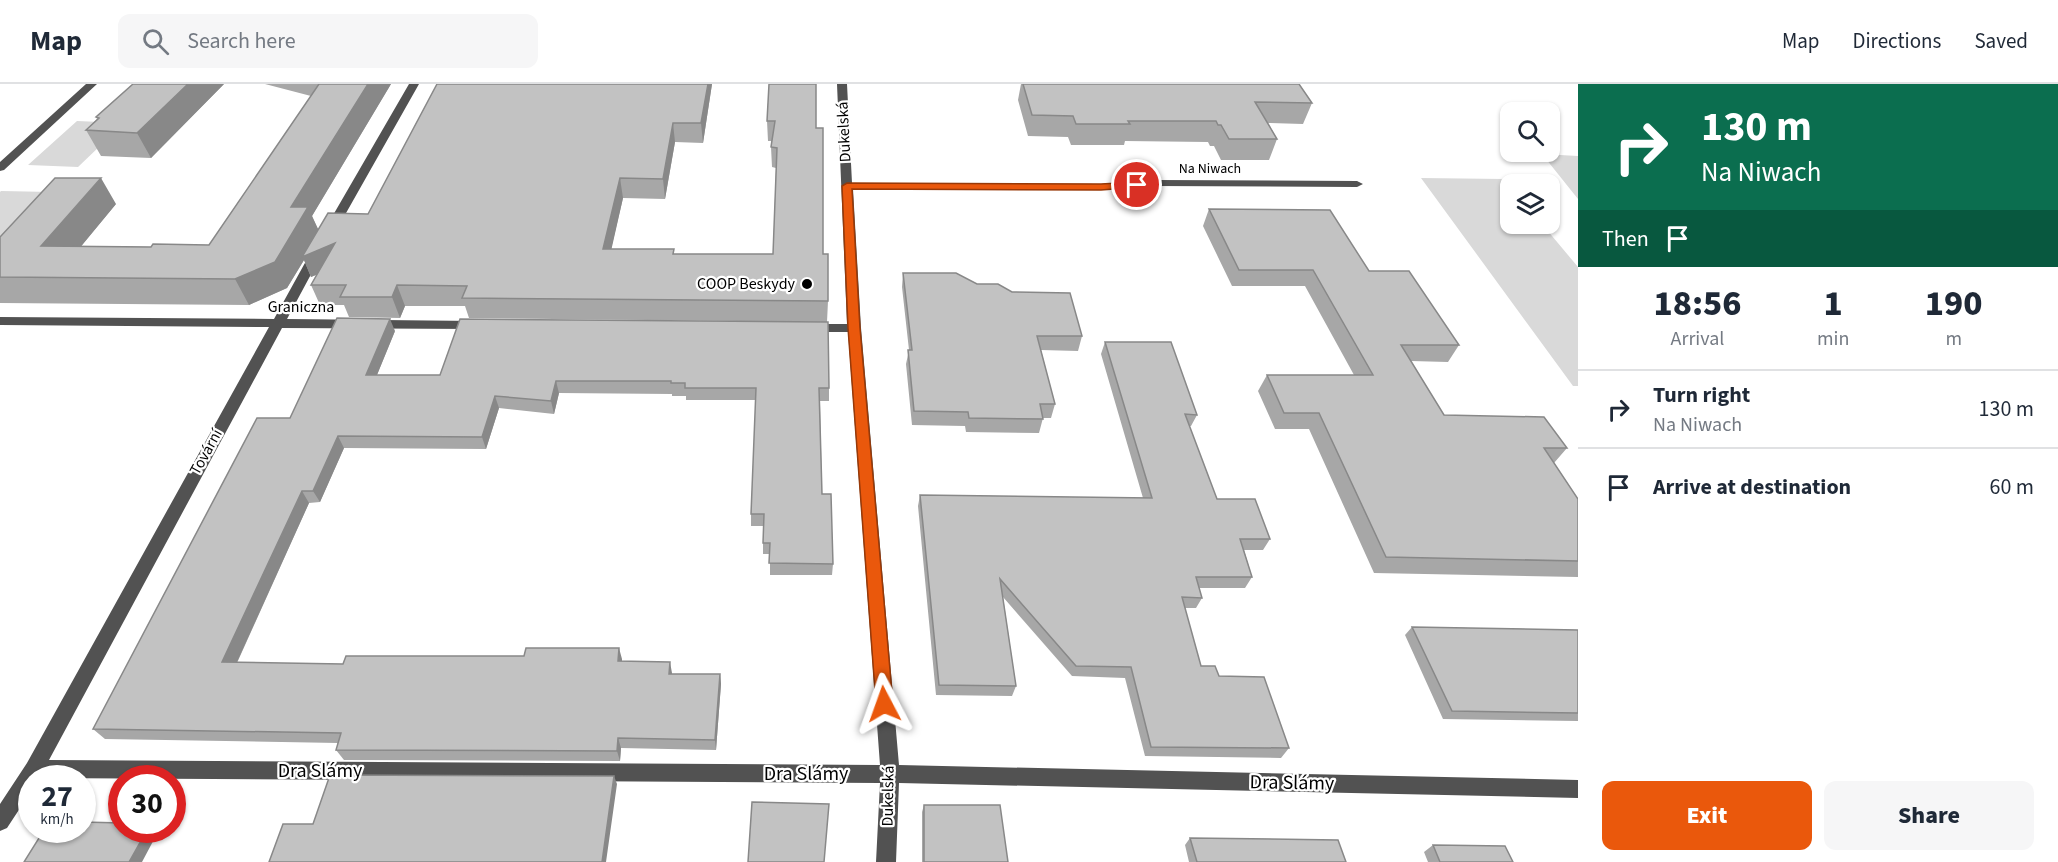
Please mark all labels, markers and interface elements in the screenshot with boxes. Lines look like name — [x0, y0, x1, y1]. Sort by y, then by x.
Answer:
search box — [118, 14, 538, 68]
text: Map — [30, 21, 82, 61]
icon: search — [139, 25, 172, 58]
text: Search here — [187, 25, 296, 57]
text: Map — [1782, 26, 1820, 56]
text: Directions — [1853, 26, 1941, 56]
text: Saved — [1974, 26, 2028, 56]
text: 130 m — [1701, 97, 1812, 157]
street label: Dukelská — [831, 101, 857, 163]
map controls — [1500, 102, 1560, 234]
button: search — [1500, 102, 1560, 162]
icon: right — [1602, 108, 1680, 186]
text: Na Niwach — [1701, 153, 1821, 192]
pin — [1111, 159, 1162, 210]
street label: Na Niwach — [1179, 159, 1241, 179]
icon: arrive — [1120, 168, 1153, 201]
button: layers — [1500, 174, 1560, 234]
icon: arrive — [1661, 222, 1694, 255]
text: Then — [1602, 223, 1649, 255]
place label: COOP Beskydy — [697, 273, 796, 295]
marker: COOP Beskydy — [800, 277, 814, 291]
text: 18:56 — [1653, 278, 1742, 329]
text: 1 — [1824, 278, 1843, 329]
text: 190 — [1925, 278, 1983, 329]
street label: Graniczna — [268, 296, 334, 318]
text: Arrival — [1671, 325, 1724, 353]
text: min — [1817, 325, 1849, 353]
text: m — [1945, 325, 1962, 353]
text: Turn right — [1653, 379, 1750, 411]
icon: right — [1602, 393, 1635, 426]
text: 130 m — [1979, 393, 2034, 425]
text: Na Niwach — [1653, 411, 1742, 439]
street label: Tovární — [184, 424, 228, 479]
icon: arrive — [1602, 471, 1635, 504]
text: Arrive at destination — [1653, 471, 1851, 503]
text: 60 m — [1989, 471, 2034, 503]
position arrow — [852, 672, 916, 736]
street label: Dra Slámy — [278, 757, 363, 785]
street label: Dra Slámy — [764, 760, 849, 788]
speed limit sign: 30 — [108, 765, 186, 843]
street label: Dukelská — [876, 765, 900, 827]
street label: Dra Slámy — [1249, 768, 1335, 798]
text: 27 — [41, 775, 73, 818]
button: Exit — [1602, 781, 1812, 850]
button: Share — [1824, 781, 2034, 850]
text: km/h — [40, 809, 74, 830]

